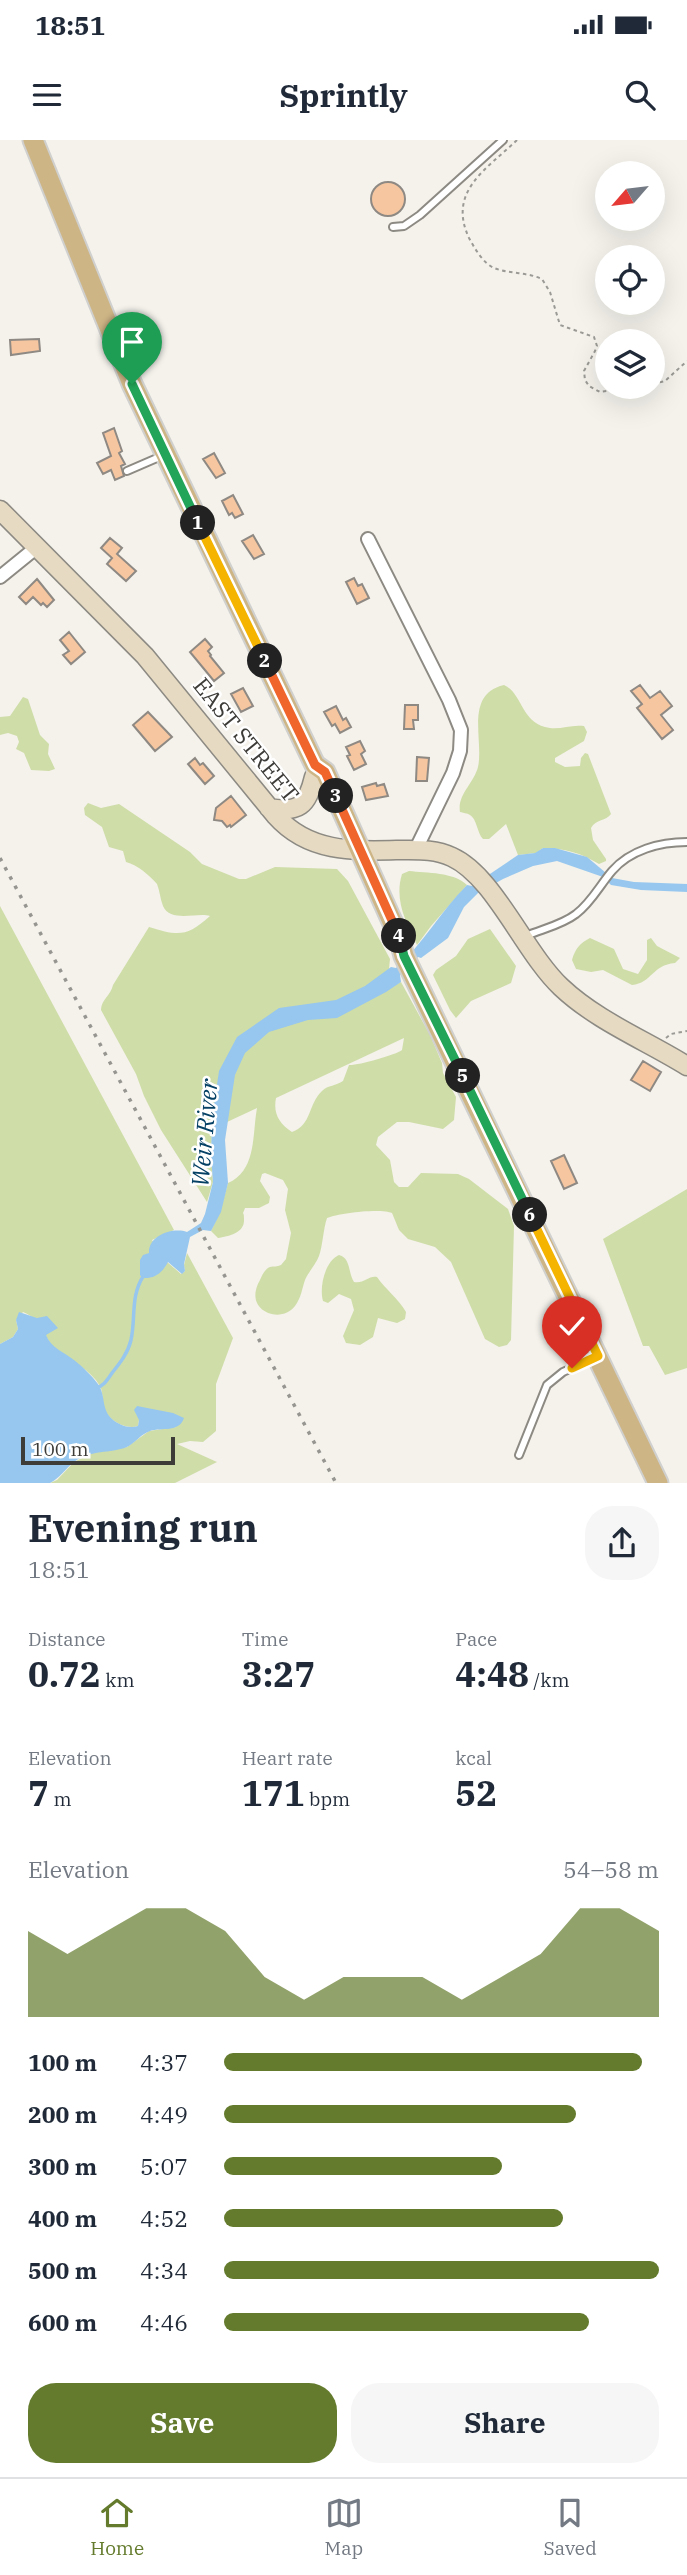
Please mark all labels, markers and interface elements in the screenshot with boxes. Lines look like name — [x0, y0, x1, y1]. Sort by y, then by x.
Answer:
text: 18:51 — [35, 8, 105, 42]
text: Sprintly — [279, 74, 408, 116]
icon: menu — [28, 76, 66, 114]
icon: search — [621, 76, 659, 114]
north arrow — [595, 161, 665, 231]
map controls — [595, 161, 665, 399]
button: locate — [595, 245, 665, 315]
pin — [102, 312, 162, 384]
icon: arrive — [113, 323, 151, 361]
button: layers — [595, 329, 665, 399]
pin: 1 — [180, 506, 216, 540]
text: 1 — [192, 510, 203, 534]
pin: 2 — [247, 644, 282, 678]
text: 2 — [259, 648, 270, 672]
street label: EAST STREET — [187, 671, 306, 808]
pin: 3 — [318, 778, 354, 814]
text: 3 — [330, 783, 341, 807]
pin: 4 — [382, 918, 416, 954]
text: 4 — [393, 923, 404, 947]
pin: 5 — [446, 1058, 480, 1094]
text: 5 — [457, 1063, 468, 1087]
water label: Weir River — [183, 1076, 225, 1188]
pin: 6 — [512, 1198, 548, 1232]
text: 6 — [524, 1202, 535, 1226]
pin — [542, 1296, 602, 1368]
icon: check — [553, 1307, 591, 1345]
scale bar — [21, 1434, 175, 1466]
text: 100 m — [32, 1437, 89, 1461]
text: Evening run — [28, 1503, 258, 1552]
button: share — [585, 1506, 659, 1580]
text: 18:51 — [28, 1554, 90, 1584]
text: Distance — [28, 1627, 106, 1651]
text: Time — [242, 1627, 288, 1651]
text: Pace — [455, 1627, 497, 1651]
text: 0.72 — [28, 1651, 101, 1697]
text: 3:27 — [242, 1651, 315, 1697]
text: 4:48 — [455, 1651, 529, 1697]
text: km — [101, 1668, 135, 1692]
text: /km — [529, 1668, 570, 1692]
text: Elevation — [28, 1746, 112, 1770]
text: Heart rate — [242, 1746, 333, 1770]
text: kcal — [455, 1746, 492, 1770]
text: 7 — [28, 1770, 49, 1816]
text: 171 — [242, 1770, 305, 1816]
text: 52 — [455, 1770, 497, 1816]
text: m — [49, 1787, 72, 1811]
text: bpm — [305, 1787, 350, 1811]
text: Elevation — [28, 1854, 129, 1884]
text: 54–58 m — [563, 1854, 659, 1884]
text: 100 m — [28, 2047, 97, 2077]
text: 4:37 — [140, 2047, 188, 2077]
text: 200 m — [28, 2099, 97, 2129]
text: 4:49 — [140, 2099, 188, 2129]
text: 300 m — [28, 2151, 97, 2181]
text: 5:07 — [140, 2151, 188, 2181]
text: 400 m — [28, 2203, 97, 2233]
text: 4:52 — [140, 2203, 188, 2233]
text: 500 m — [28, 2255, 97, 2285]
text: 4:34 — [140, 2255, 188, 2285]
text: 600 m — [28, 2307, 97, 2337]
text: 4:46 — [140, 2307, 188, 2337]
button: Save — [28, 2383, 337, 2463]
button: Share — [351, 2383, 659, 2463]
tab: Home — [90, 2494, 144, 2560]
tab: Map — [325, 2494, 363, 2560]
tab: Saved — [544, 2494, 597, 2560]

